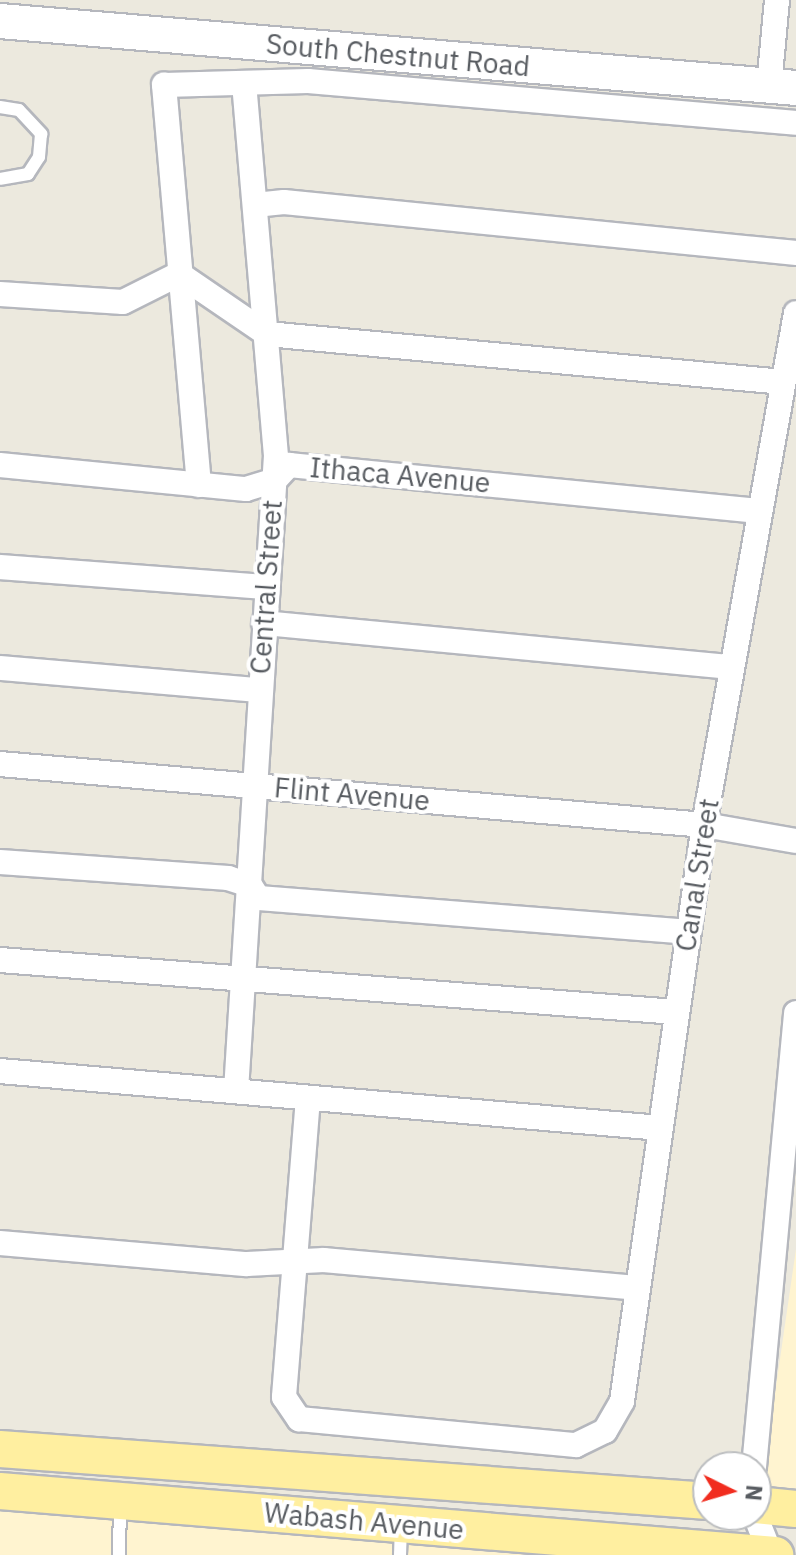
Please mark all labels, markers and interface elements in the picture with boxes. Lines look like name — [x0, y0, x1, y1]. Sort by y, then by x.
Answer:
street label: South Chestnut Road — [265, 27, 531, 83]
street label: Ithaca Avenue — [308, 450, 492, 500]
street label: Central Street — [243, 499, 289, 675]
street label: Flint Avenue — [273, 770, 431, 818]
street label: Canal Street — [668, 796, 726, 954]
north arrow — [692, 1451, 772, 1531]
text: N — [739, 1484, 770, 1502]
street label: Wabash Avenue — [263, 1496, 465, 1546]

